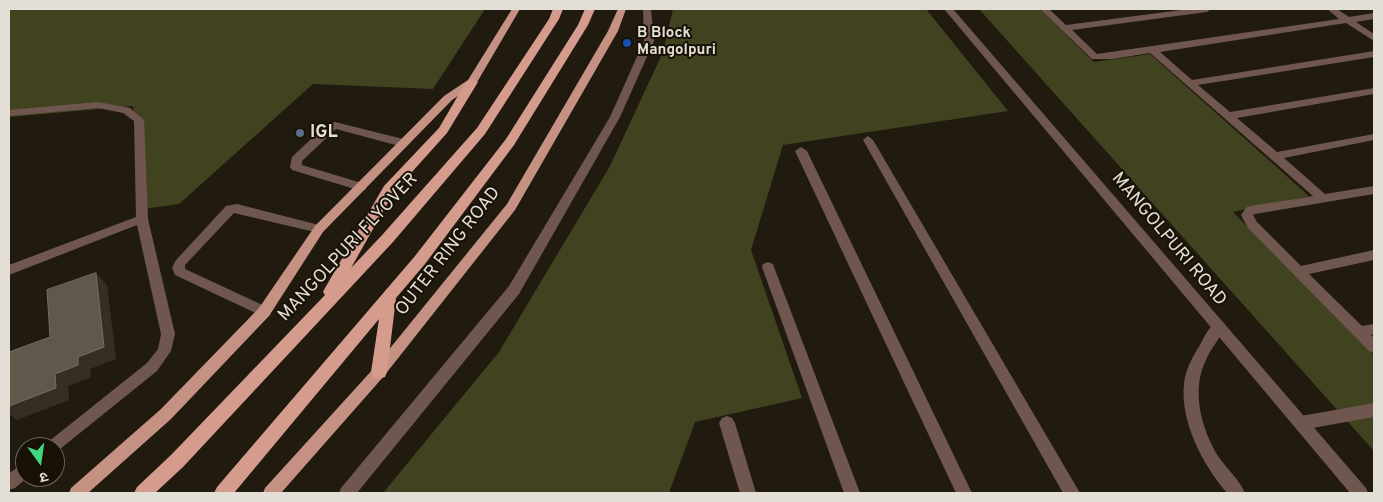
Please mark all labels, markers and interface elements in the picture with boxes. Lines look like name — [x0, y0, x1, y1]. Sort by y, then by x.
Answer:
place label: B Block Mangolpuri — [637, 25, 716, 60]
marker: B Block Mangolpuri — [621, 37, 633, 49]
place label: IGL — [310, 122, 338, 144]
marker: IGL — [294, 127, 306, 139]
street label: MANGOLPURI FLYOVER — [275, 169, 423, 327]
street label: MANGOLPURI ROAD — [1106, 169, 1230, 311]
street label: OUTER RING ROAD — [392, 183, 506, 321]
north arrow — [15, 437, 65, 487]
text: उ — [37, 467, 50, 485]

